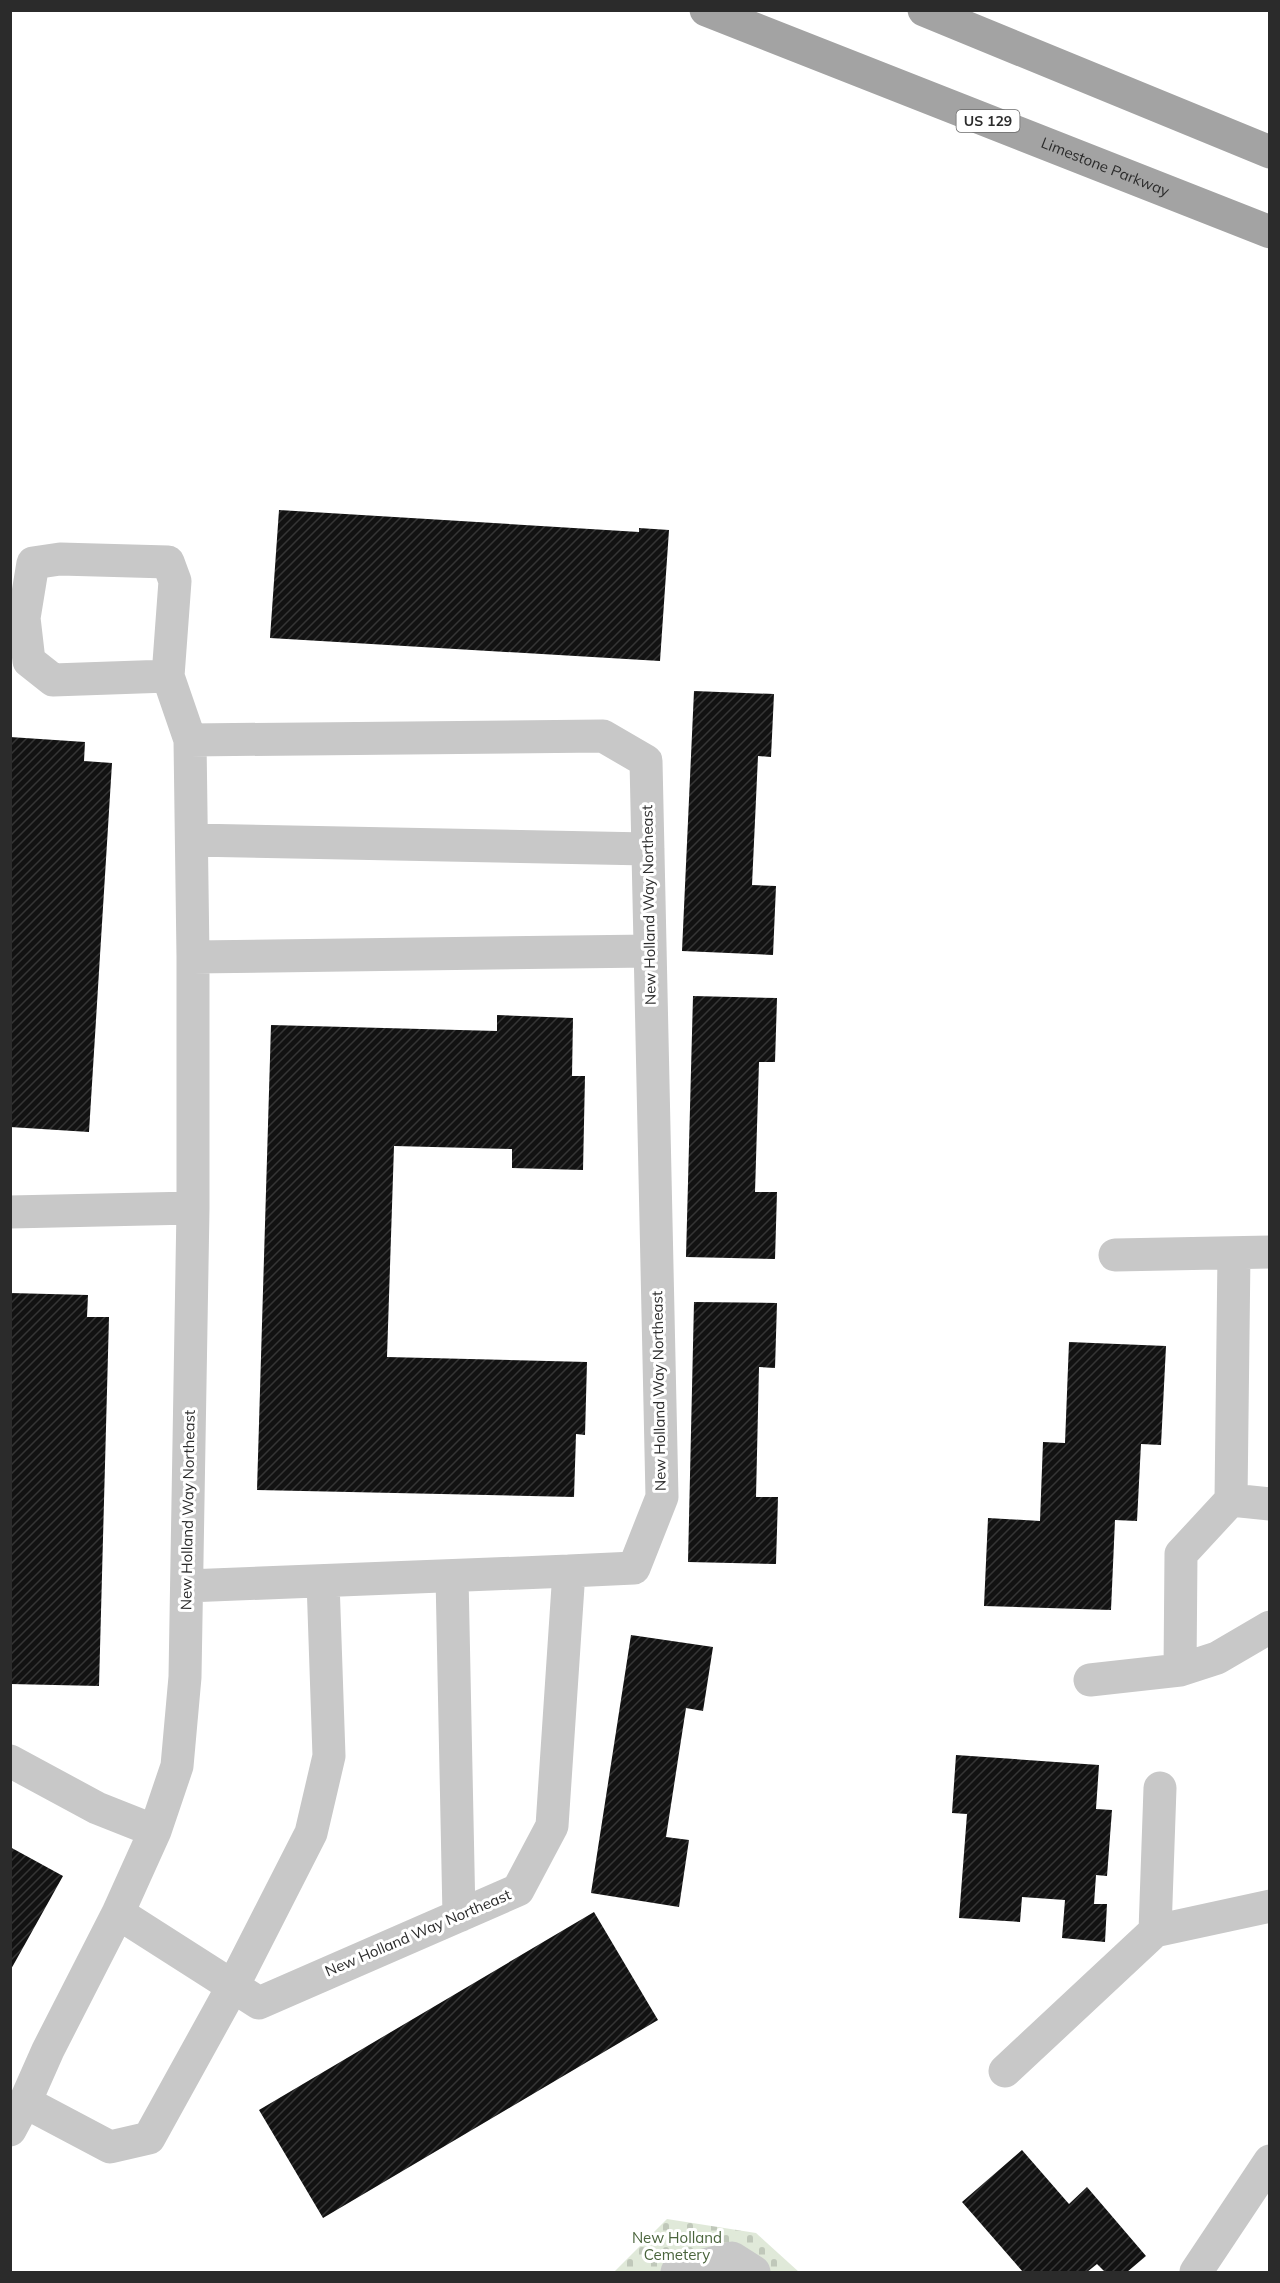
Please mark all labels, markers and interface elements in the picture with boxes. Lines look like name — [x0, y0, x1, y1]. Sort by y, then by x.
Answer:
road number: US 129 — [956, 110, 1020, 132]
street label: Limestone Parkway — [1038, 133, 1172, 200]
street label: New Holland Way Northeast — [637, 805, 660, 1005]
street label: New Holland Way Northeast — [647, 1291, 670, 1491]
street label: New Holland Way Northeast — [176, 1410, 199, 1610]
street label: New Holland Way Northeast — [322, 1885, 514, 1980]
park label: New Holland Cemetery — [632, 2228, 722, 2264]

